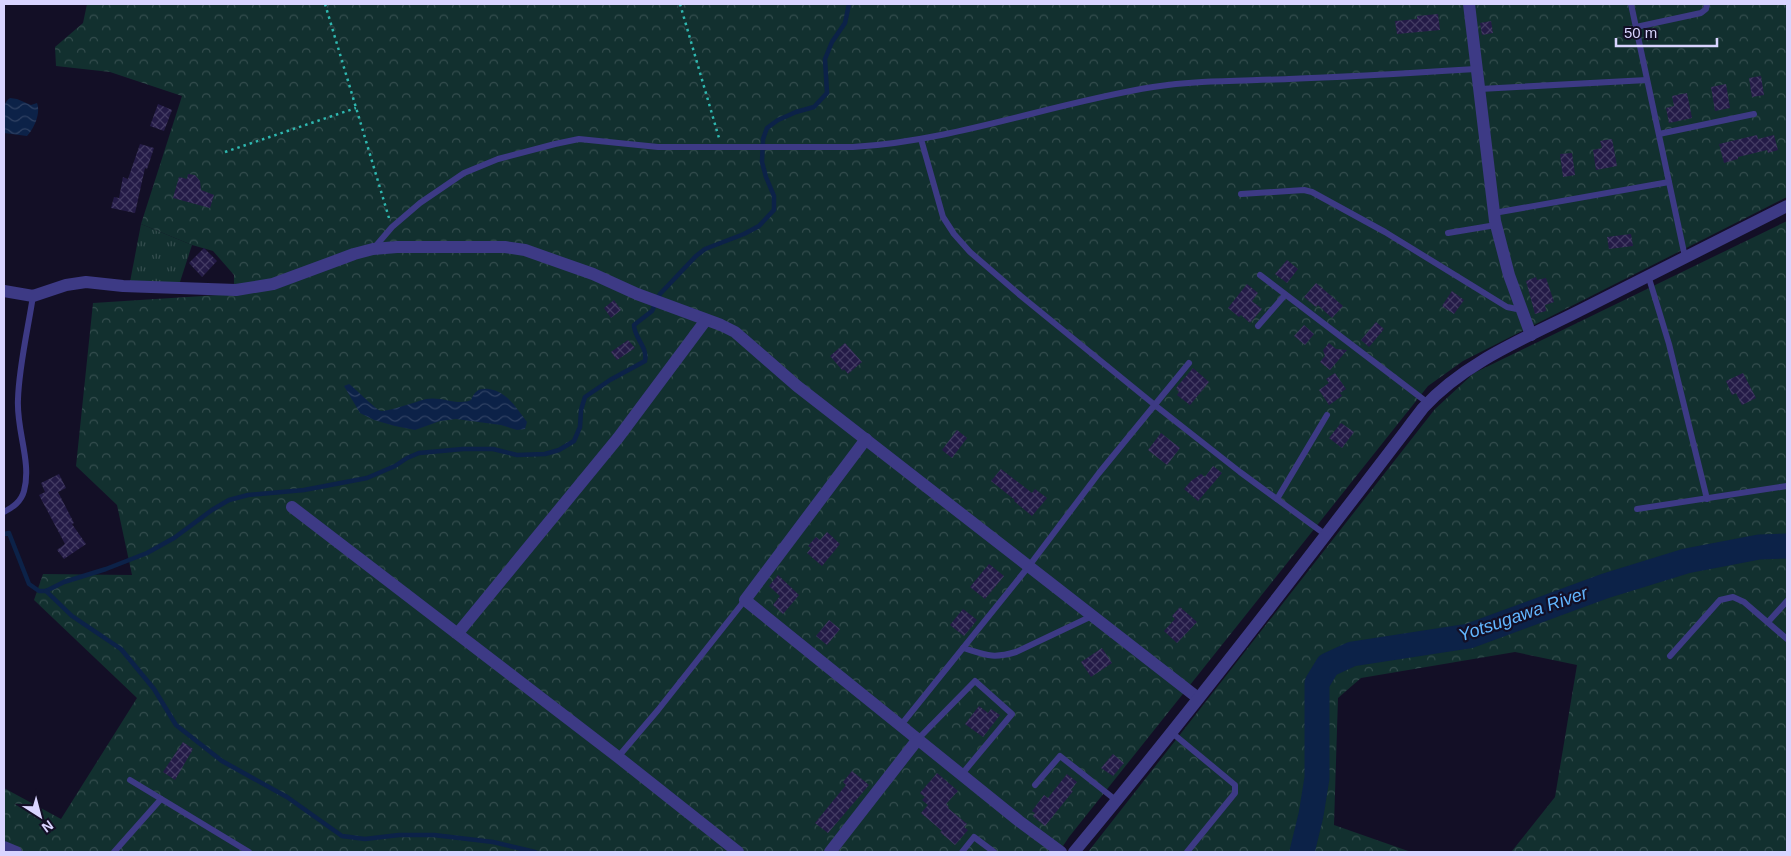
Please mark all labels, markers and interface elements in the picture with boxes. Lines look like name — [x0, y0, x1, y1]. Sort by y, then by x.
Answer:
scale bar — [1616, 15, 1717, 47]
text: 50 m — [1624, 24, 1657, 41]
water label: Yotsugawa River — [1456, 582, 1591, 645]
north arrow — [15, 791, 65, 841]
text: N — [39, 817, 56, 836]

